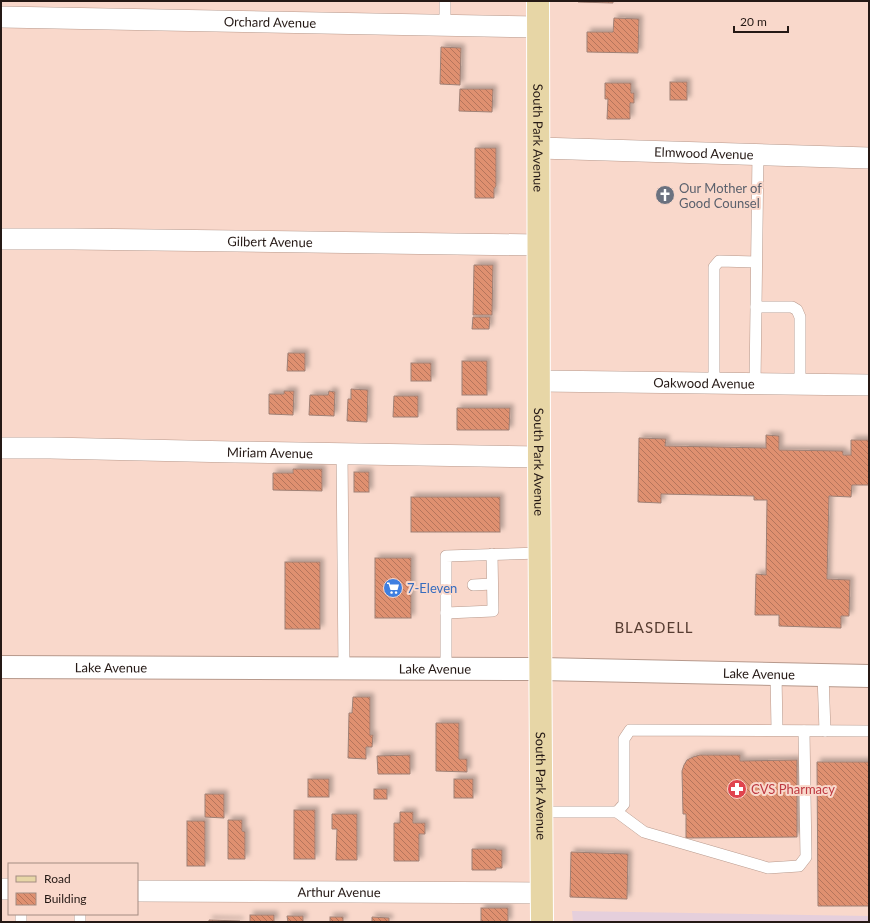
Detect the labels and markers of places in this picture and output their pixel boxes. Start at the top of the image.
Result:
place label: Our Mother of Good Counsel [679,180,762,211]
church icon: Our Mother of Good Counsel [654,184,676,206]
supermarket icon: 7-Eleven [382,577,404,599]
place label: 7-Eleven [407,580,457,596]
pharmacy icon: CVS Pharmacy [726,778,748,800]
place label: CVS Pharmacy [751,781,835,797]

